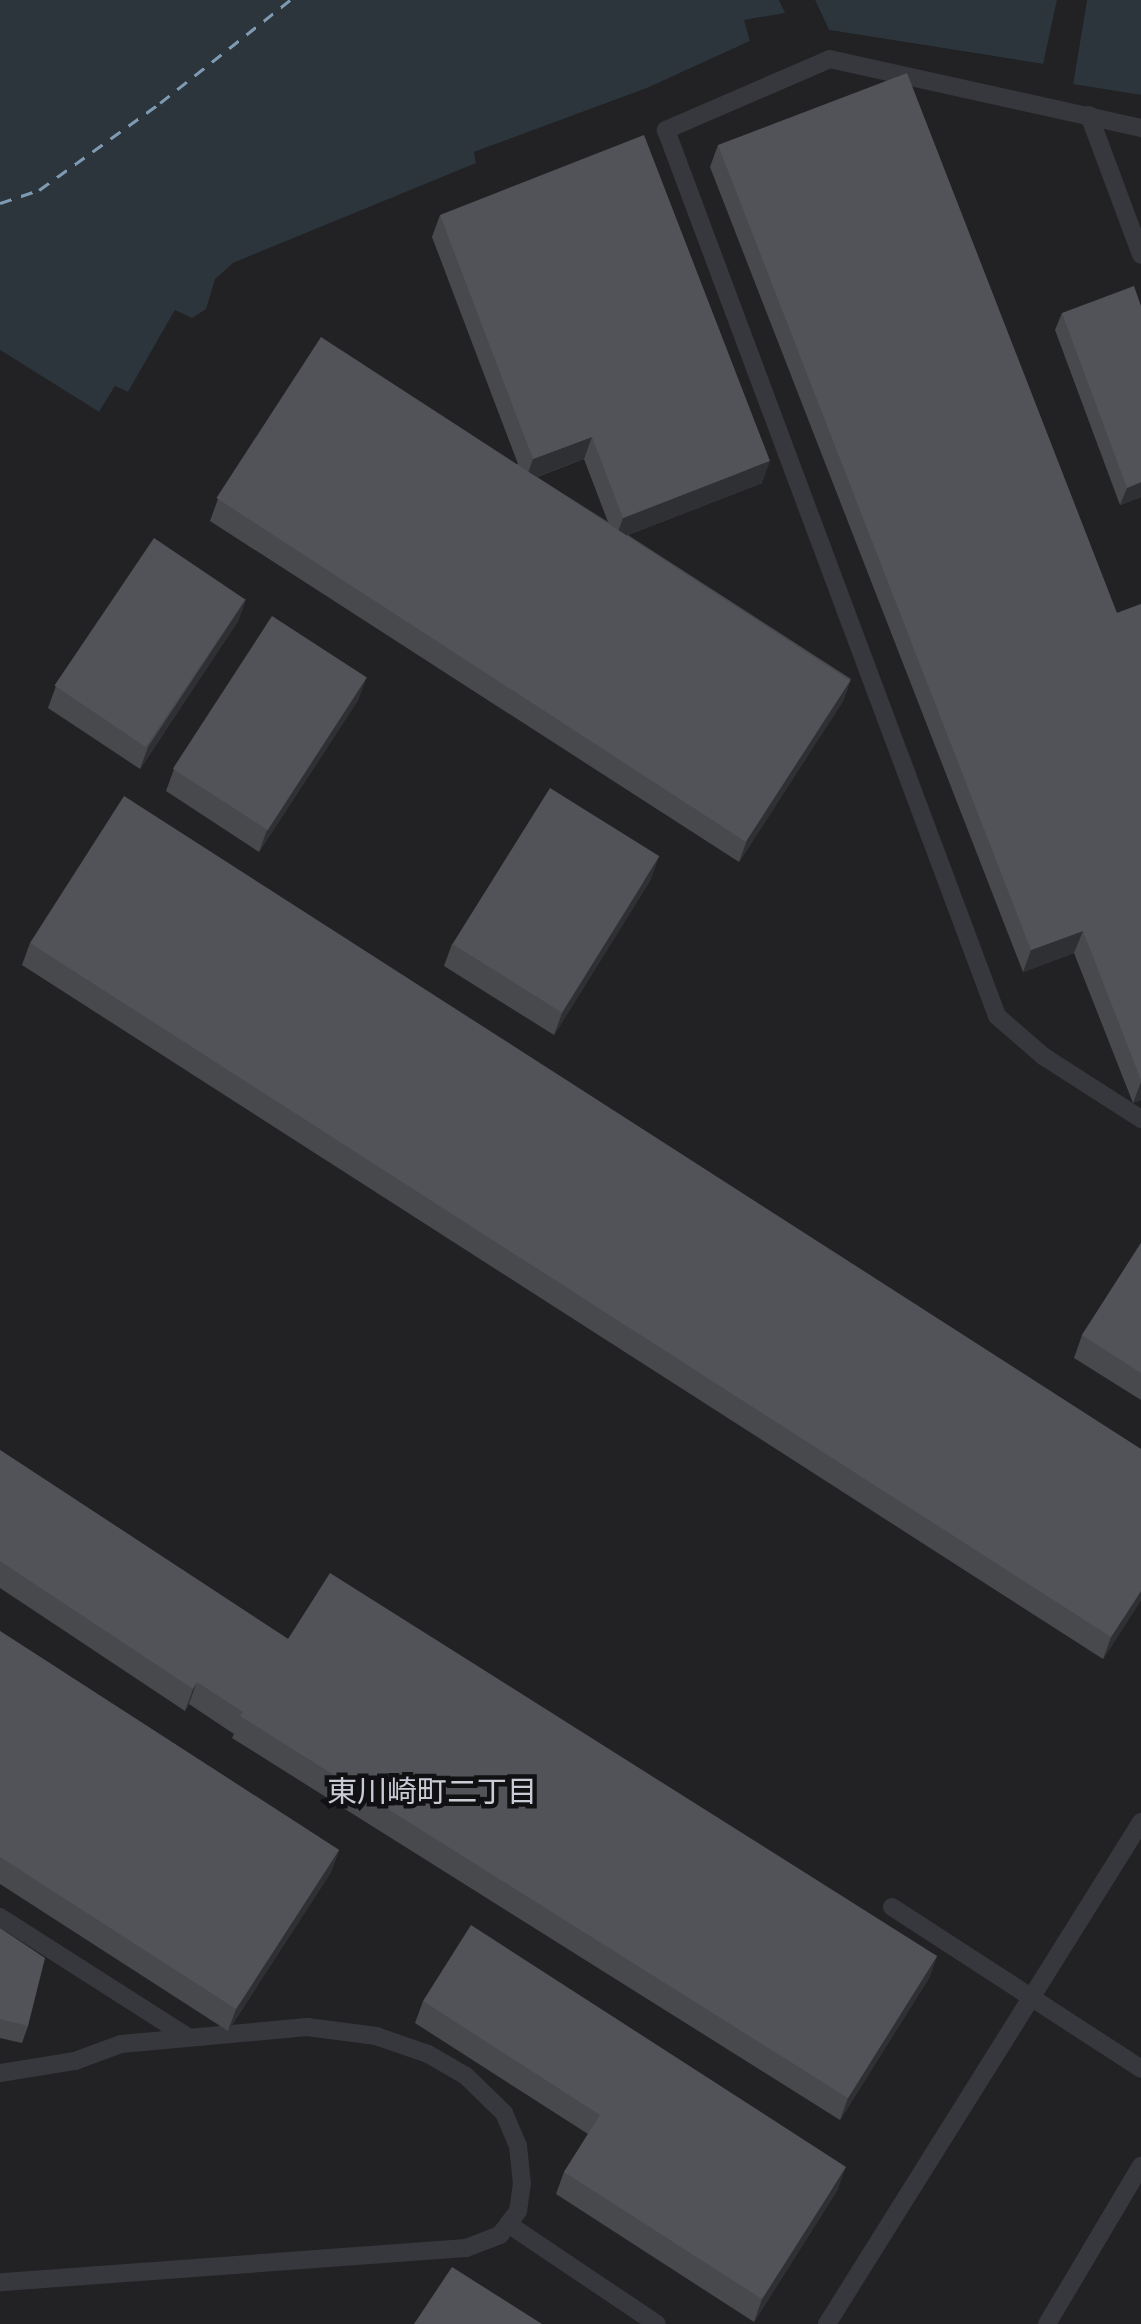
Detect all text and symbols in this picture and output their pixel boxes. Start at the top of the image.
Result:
district label: 東川崎町二丁目 [327,1773,537,1809]

